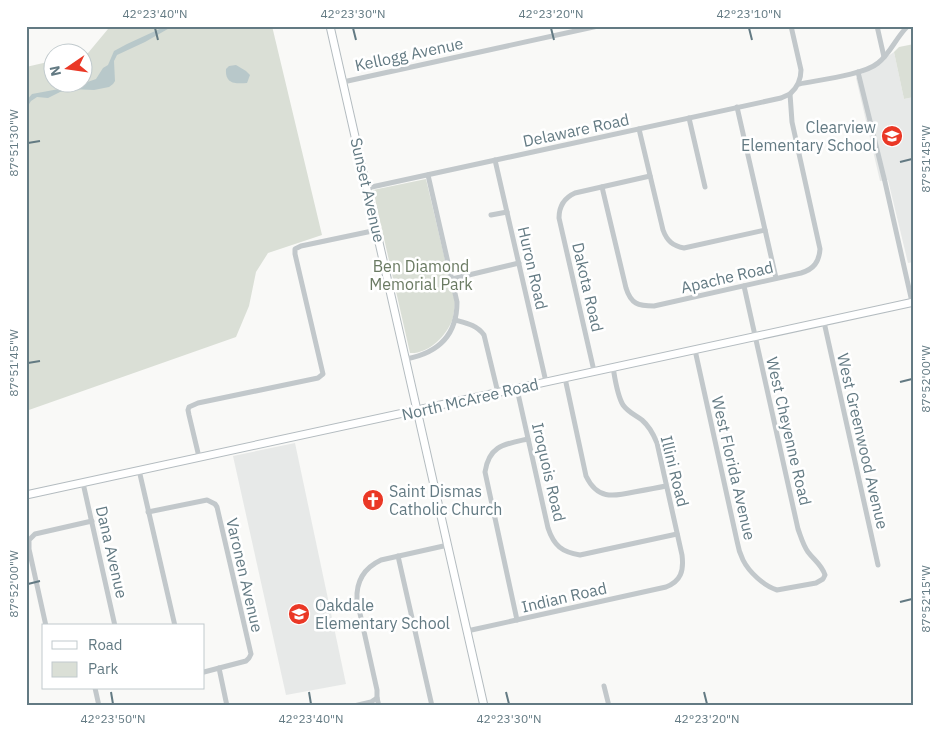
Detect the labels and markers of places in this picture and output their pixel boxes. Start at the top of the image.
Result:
place label: Clearview Elementary School [741,117,876,155]
school or university icon: Clearview Elementary School [880,124,904,148]
place label: Saint Dismas Catholic Church [389,481,502,519]
church icon: Saint Dismas Catholic Church [361,488,385,512]
place label: Oakdale Elementary School [315,595,450,633]
school or university icon: Oakdale Elementary School [287,602,311,626]

